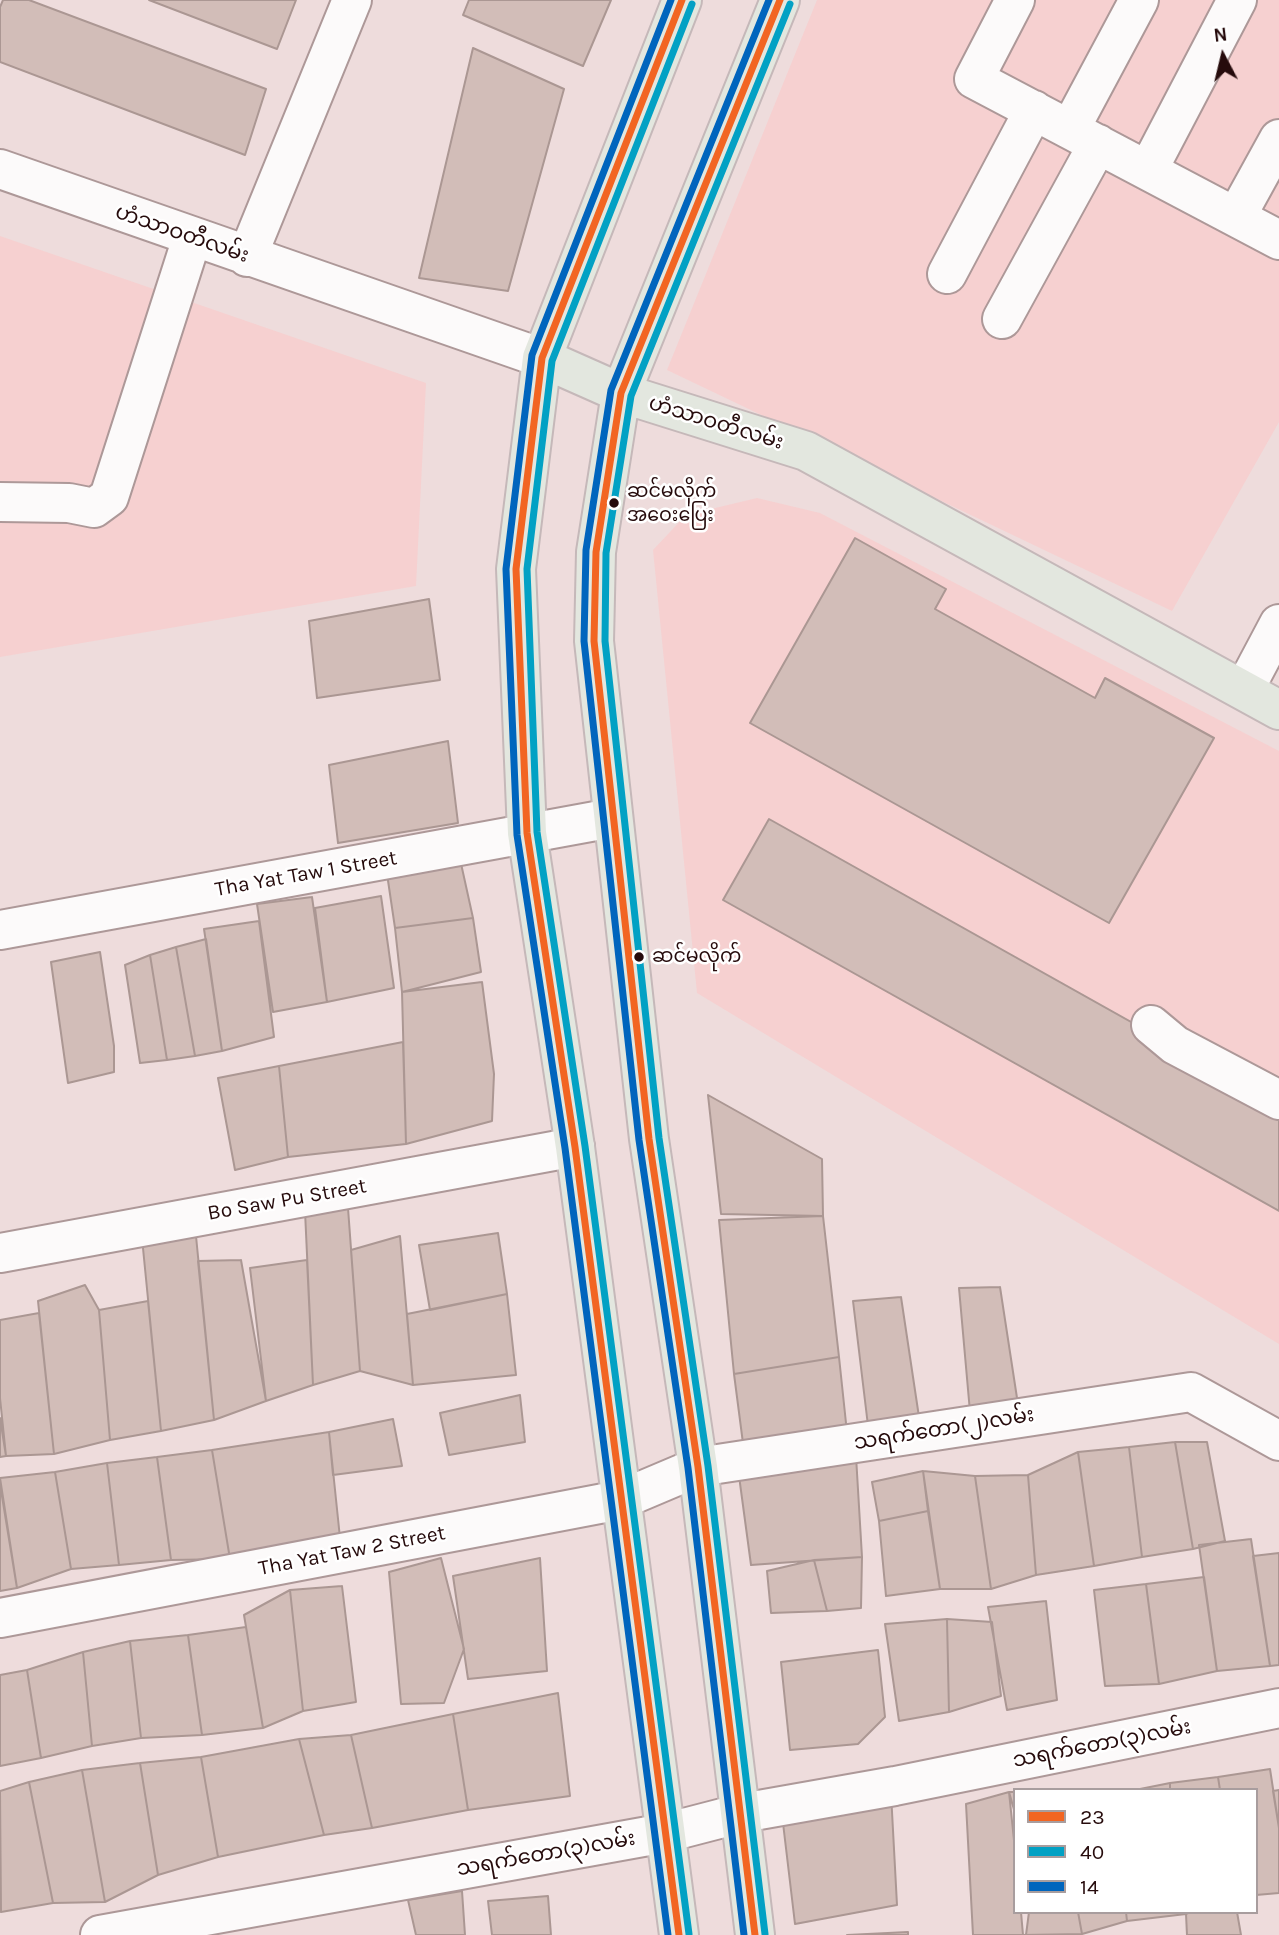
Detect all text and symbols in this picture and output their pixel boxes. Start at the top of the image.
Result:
north arrow [1188,21,1258,91]
text: N [1212,23,1229,47]
street label: ဟံသာဝတီလမ်း [112,199,252,269]
street label: ဟံသာဝတီလမ်း [646,391,786,455]
place label: ဆင်မလိုက် အဝေးပြေး [627,481,716,525]
marker: ဆင်မလိုက် အဝေးပြေး [607,496,621,510]
street label: Tha Yat Taw 1 Street [213,846,399,902]
place label: ဆင်မလိုက် [652,946,741,968]
marker: ဆင်မလိုက် [632,950,646,964]
street label: Bo Saw Pu Street [206,1174,368,1226]
street label: သရက်တော(၂)လမ်း [852,1402,1036,1456]
street label: Tha Yat Taw 2 Street [257,1521,447,1581]
street label: သရက်တော(၃)လမ်း [1011,1714,1193,1774]
legend [1013,1788,1258,1914]
text: 23 [1080,1805,1105,1829]
street label: သရက်တော(၃)လမ်း [455,1826,637,1882]
text: 40 [1080,1840,1104,1864]
text: 14 [1080,1875,1099,1899]

